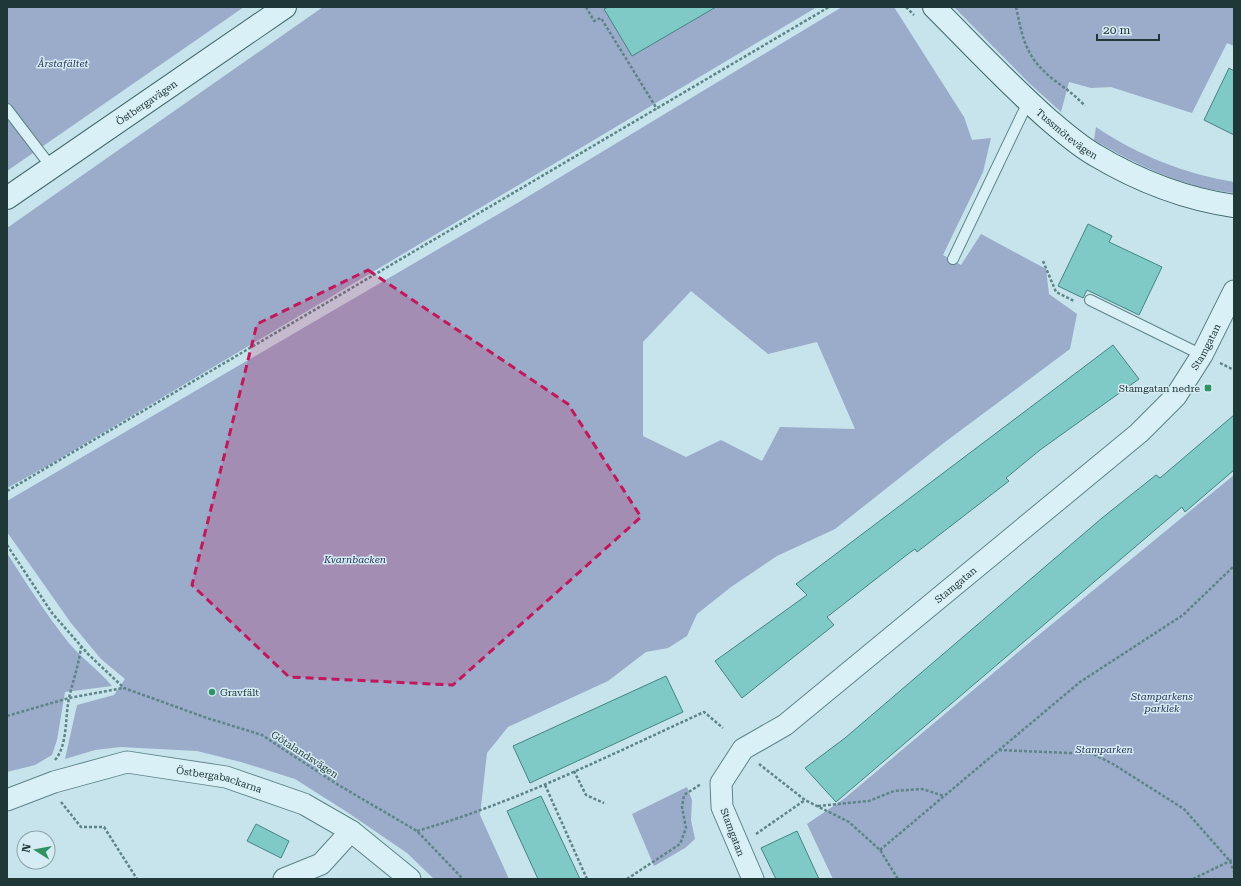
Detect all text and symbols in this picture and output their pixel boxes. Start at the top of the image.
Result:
scale bar [1097,16,1159,42]
text: 20 m [1103,23,1130,37]
park label: Årstafältet [37,57,88,69]
street label: Östbergavägen [114,78,180,127]
street label: Tussmötevägen [1034,106,1100,162]
street label: Stamgatan [1189,322,1223,372]
place label: Stamgatan nedre [1119,383,1201,394]
marker: Stamgatan nedre [1203,383,1213,393]
park label: Kvarnbacken [323,554,386,565]
street label: Stamgatan [932,564,979,605]
marker: Gravfält [207,687,217,697]
place label: Gravfält [220,687,259,698]
park label: Stamparkens parklek [1130,691,1193,714]
street label: Götalandsvägen [269,729,341,780]
park label: Stamparken [1074,744,1133,755]
street label: Östbergabackarna [176,765,264,795]
street label: Stamgatan [718,806,747,858]
north arrow [16,830,56,870]
text: N [19,842,34,854]

